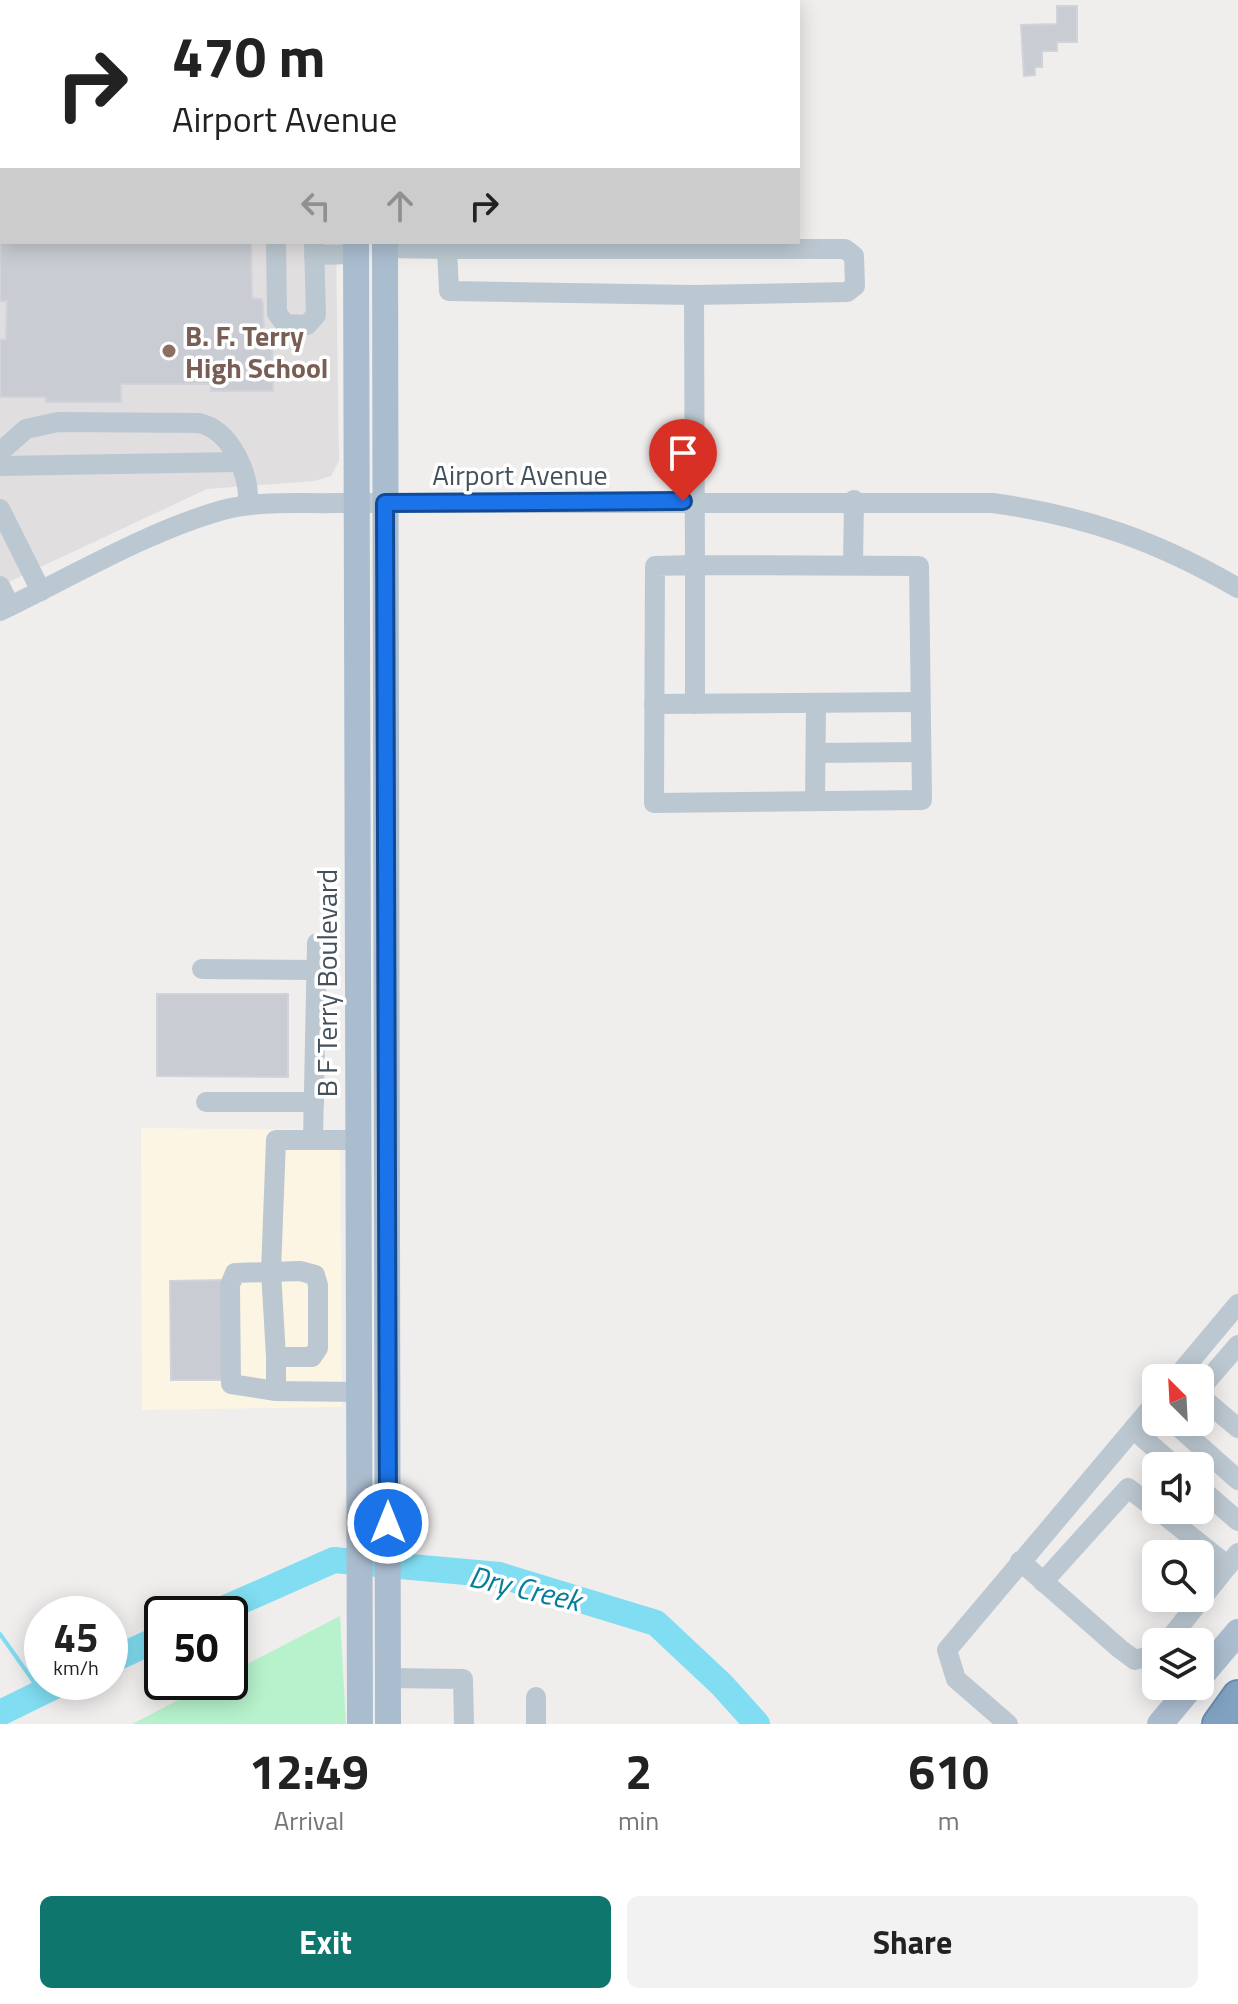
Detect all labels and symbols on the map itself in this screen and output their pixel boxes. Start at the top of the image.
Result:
place label: B. F. Terry High School [185,314,328,389]
marker: B. F. Terry High School [160,342,178,360]
pin [649,419,717,501]
street label: Airport Avenue [432,453,608,496]
street label: B F Terry Boulevard [305,869,348,1097]
north arrow [1142,1364,1214,1436]
position arrow [346,1481,430,1565]
water label: Dry Creek [465,1553,589,1624]
speed limit sign: 50 [144,1596,248,1700]

